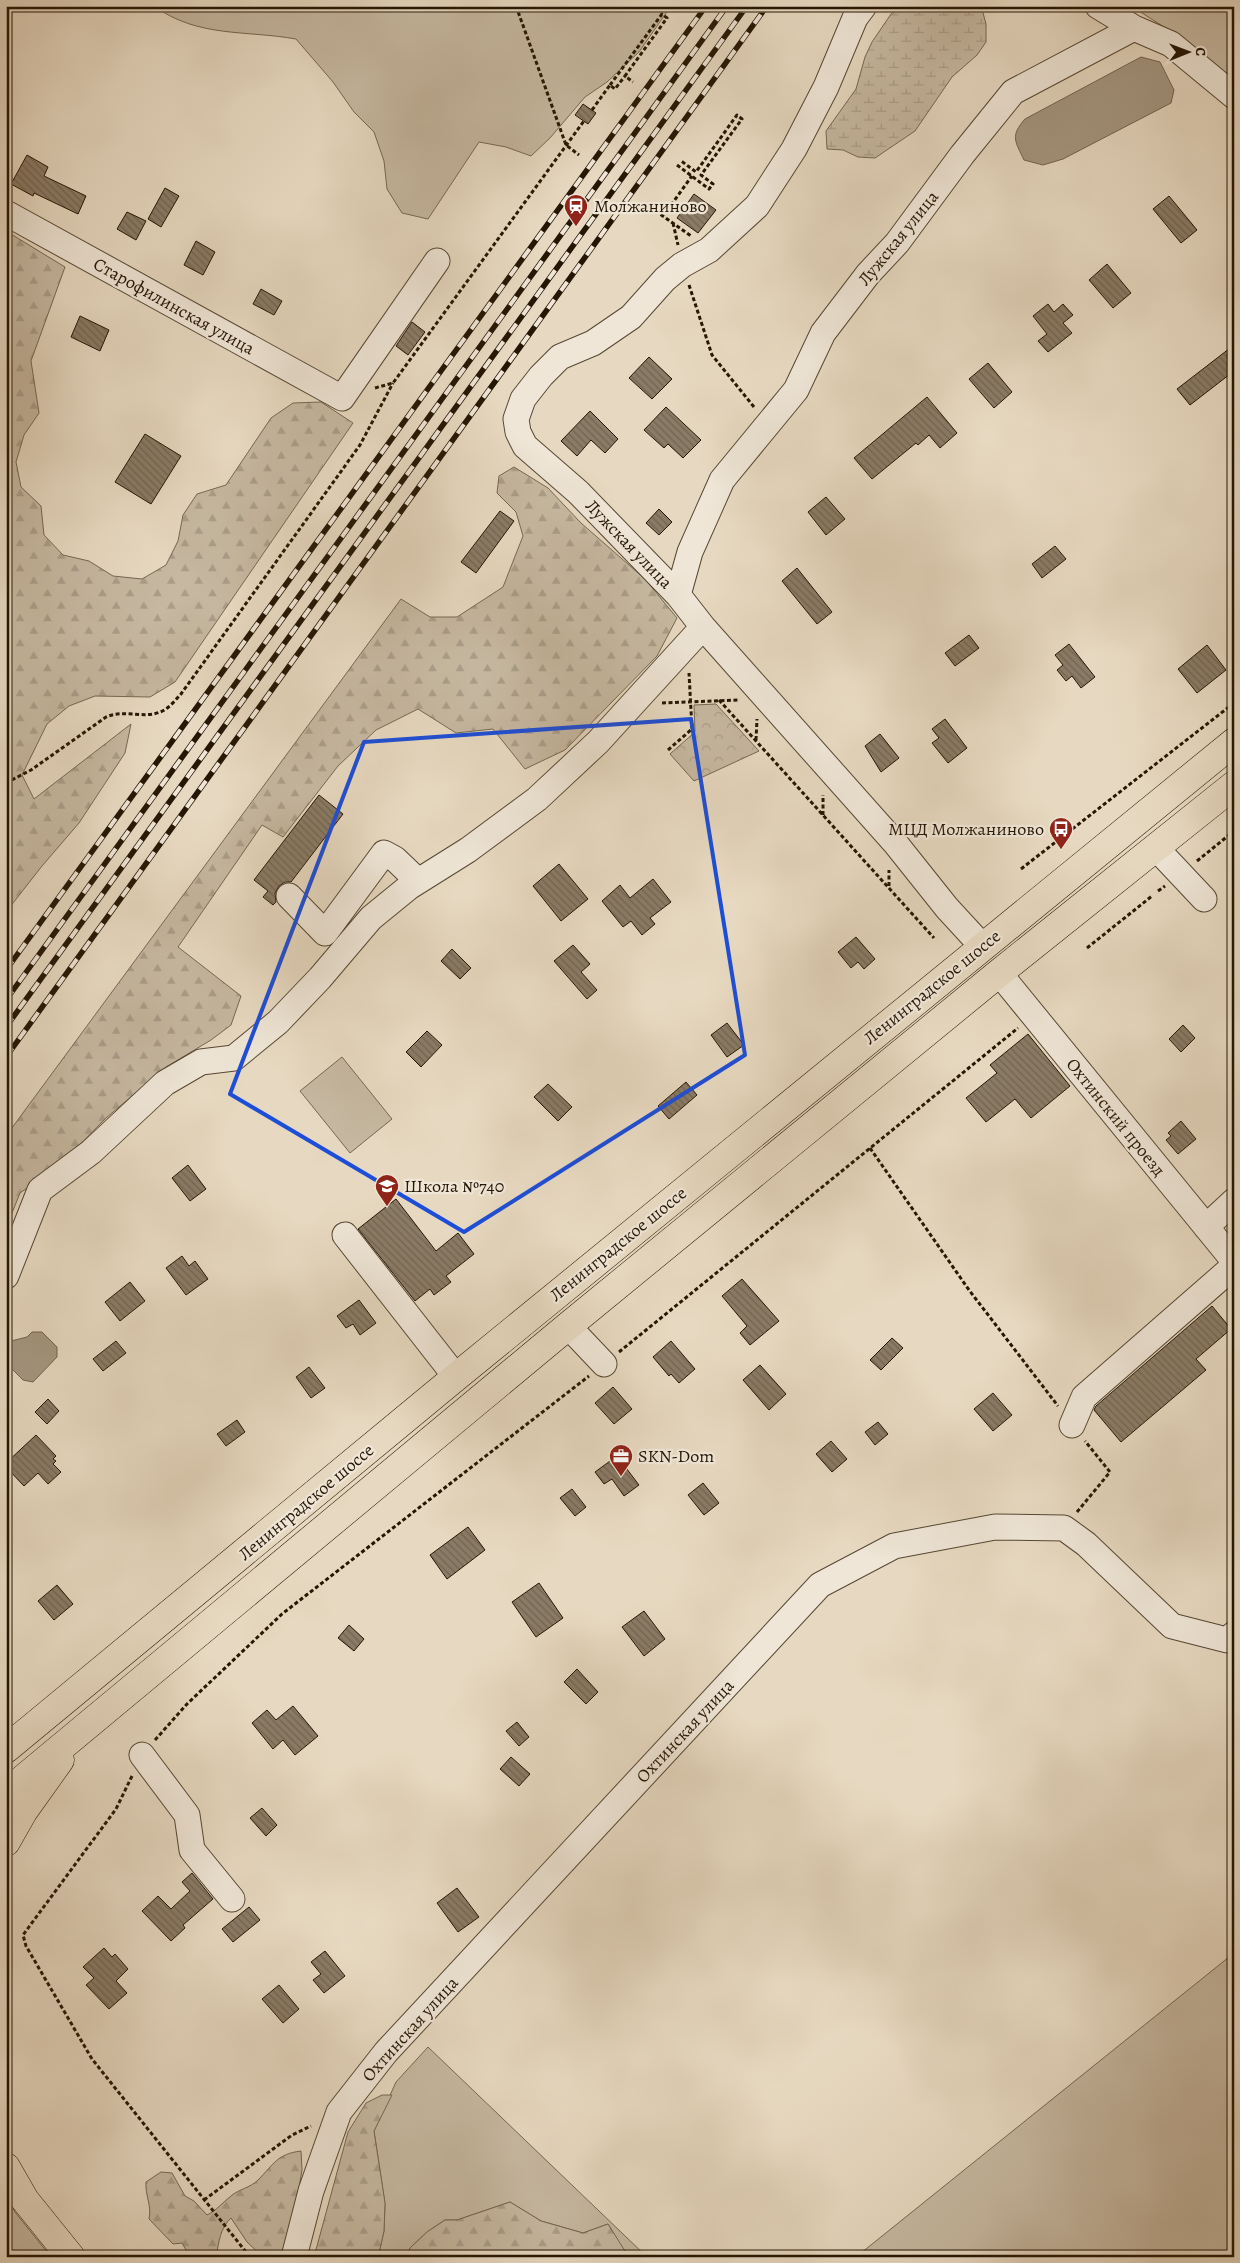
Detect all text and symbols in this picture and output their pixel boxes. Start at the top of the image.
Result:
north arrow [1162,28,1212,78]
text: С [1191,47,1210,57]
street label: Лужская улица [852,185,944,291]
station icon: Молжаниново [563,193,589,227]
place label: Молжаниново [594,194,707,218]
street label: Старофилинская улица [89,252,260,361]
street label: Лужская улица [580,494,678,594]
bus stop icon: МЦД Молжаниново [1048,816,1074,850]
place label: МЦД Молжаниново [888,817,1044,841]
street label: Ленинградское шоссе [858,924,1006,1050]
street label: Охтинский проезд [1061,1053,1171,1181]
school or university icon: Школа №740 [374,1173,400,1207]
place label: Школа №740 [404,1174,504,1198]
street label: Ленинградское шоссе [544,1181,692,1307]
street label: Ленинградское шоссе [233,1438,379,1566]
office icon: SKN-Dom [608,1443,634,1477]
place label: SKN-Dom [638,1444,714,1468]
street label: Охтинская улица [631,1673,740,1788]
street label: Охтинская улица [356,1971,464,2087]

